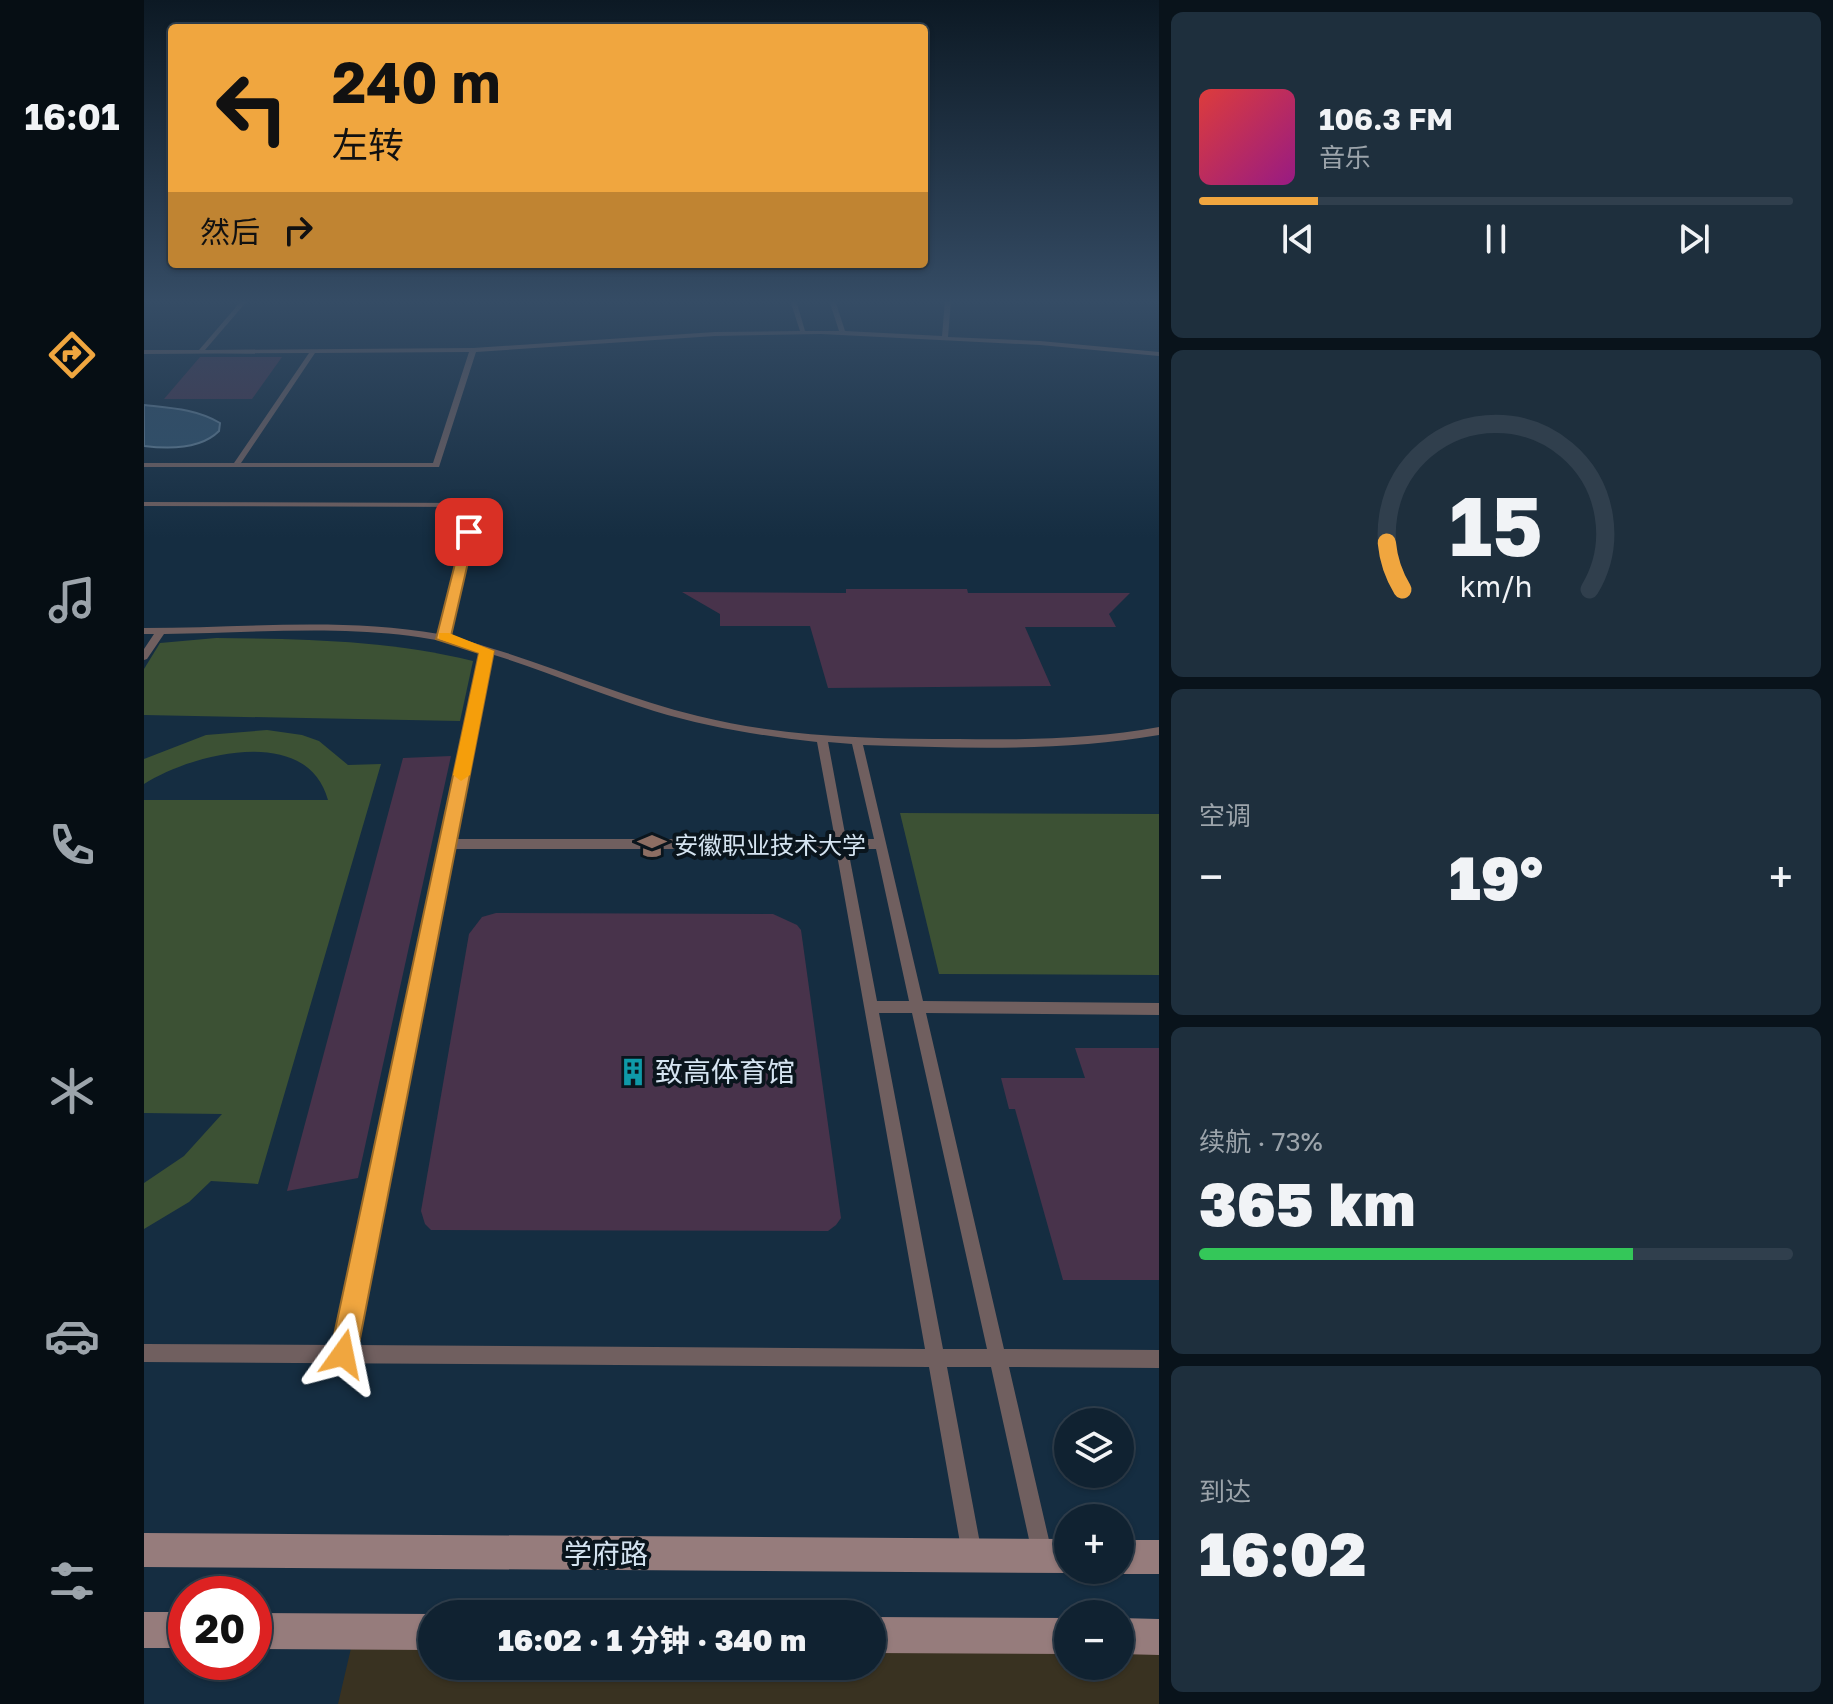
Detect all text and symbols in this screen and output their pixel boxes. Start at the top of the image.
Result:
text: 240 m [332,48,501,115]
icon: left [200,56,304,160]
text: 16:01 [25,95,119,138]
text: 106.3 FM [1319,101,1453,137]
text: 左转 [332,123,404,166]
text: 音乐 [1319,142,1371,173]
icon: right [276,208,320,252]
text: 然后 [200,214,260,250]
icon: previous [1276,217,1320,261]
icon: pause [1474,217,1518,261]
icon: next [1672,217,1716,261]
icon: directions [44,327,100,383]
text: 15 [1449,473,1543,573]
pin [435,498,503,566]
icon: arrive [447,510,491,554]
text: km/h [1460,569,1532,603]
icon: music [44,572,100,628]
text: 空调 [1199,800,1251,831]
icon: phone [44,817,100,873]
place label: 安徽职业技术大学 [674,830,866,859]
school or university icon: 安徽职业技术大学 [637,831,667,861]
text: 19° [1449,841,1543,913]
text: − [1199,850,1223,903]
text: + [1769,850,1793,903]
place label: 致高体育馆 [655,1055,795,1088]
building icon: 致高体育馆 [618,1057,648,1087]
icon: climate [44,1063,100,1119]
text: 续航 · 73% [1199,1126,1323,1157]
text: 365 km [1199,1167,1415,1239]
icon: car [44,1308,100,1364]
position arrow [301,1312,385,1396]
map controls [1054,1408,1134,1680]
button: layers [1054,1408,1134,1488]
text: 到达 [1199,1476,1251,1507]
button: + [1054,1504,1134,1584]
text: 16:02 [1199,1517,1366,1589]
street label: 学府路 [564,1537,648,1570]
icon: filters [44,1553,100,1609]
speed limit sign: 20 [168,1576,272,1680]
button: − [1054,1600,1134,1680]
text: 16:02 · 1 分钟 · 340 m [498,1622,806,1658]

